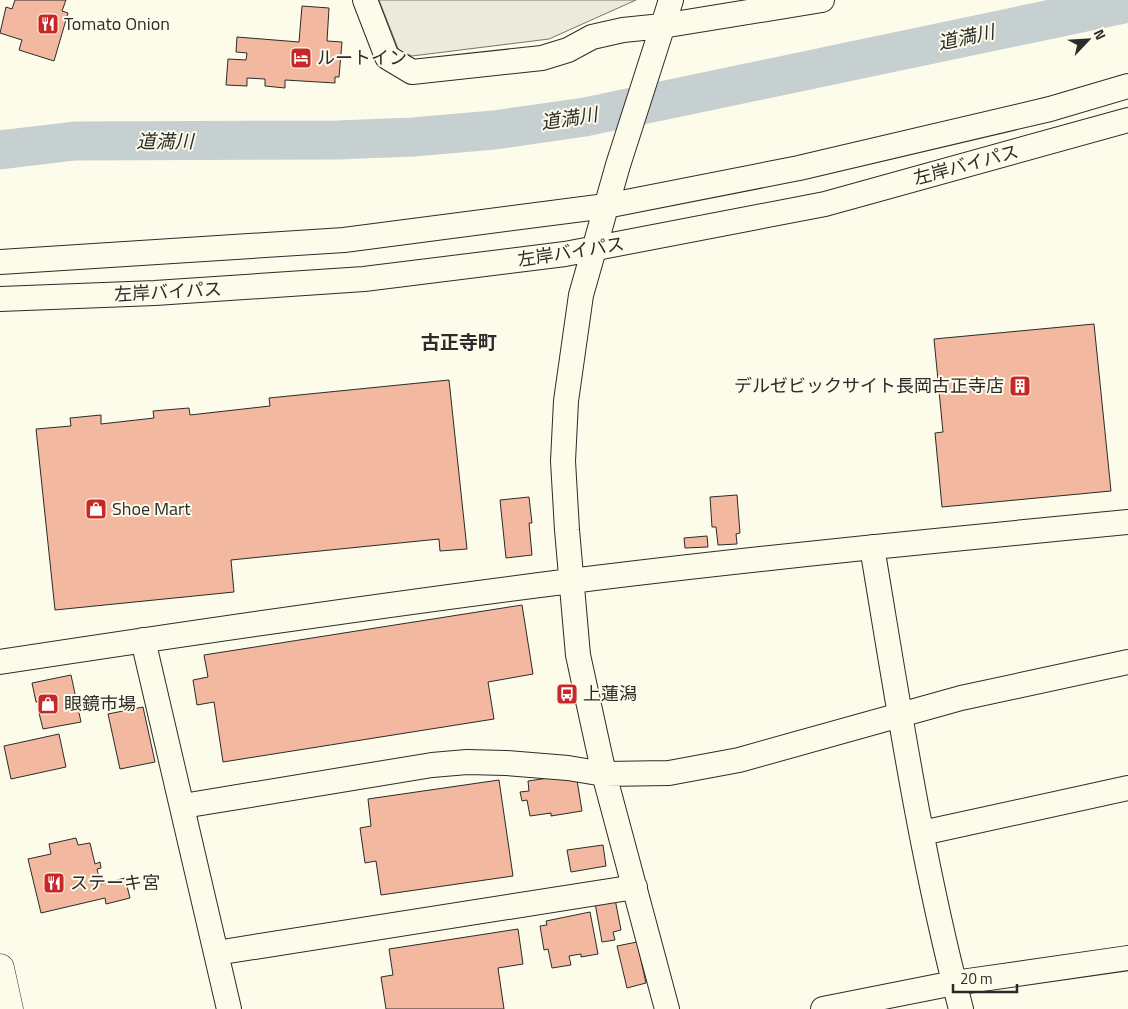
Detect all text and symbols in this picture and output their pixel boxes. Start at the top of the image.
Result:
place label: Tomato Onion [64,10,170,37]
restaurant icon: Tomato Onion [36,12,60,36]
north arrow [1063,15,1113,65]
water label: 道満川 [935,16,999,57]
text: N [1089,25,1112,43]
place label: ルートイン [317,44,407,71]
hotel icon: ルートイン [289,46,313,70]
water label: 道満川 [538,98,601,136]
water label: 道満川 [136,126,195,155]
street label: 左岸バイパス [910,138,1021,191]
street label: 左岸バイパス [516,230,626,273]
street label: 左岸バイパス [114,275,222,308]
district label: 古正寺町 [421,327,497,356]
place label: デルゼビックサイト長岡古正寺店 [734,372,1004,399]
building icon: デルゼビックサイト長岡古正寺店 [1008,374,1032,398]
place label: Shoe Mart [112,495,191,522]
shop icon: Shoe Mart [84,497,108,521]
place label: 上蓮潟 [583,680,637,707]
bus stop icon: 上蓮潟 [555,682,579,706]
place label: 眼鏡市場 [64,690,136,717]
shop icon: 眼鏡市場 [36,692,60,716]
place label: ステーキ宮 [70,869,160,896]
restaurant icon: ステーキ宮 [42,871,66,895]
scale bar [953,962,1017,994]
text: 20 m [960,967,993,990]

